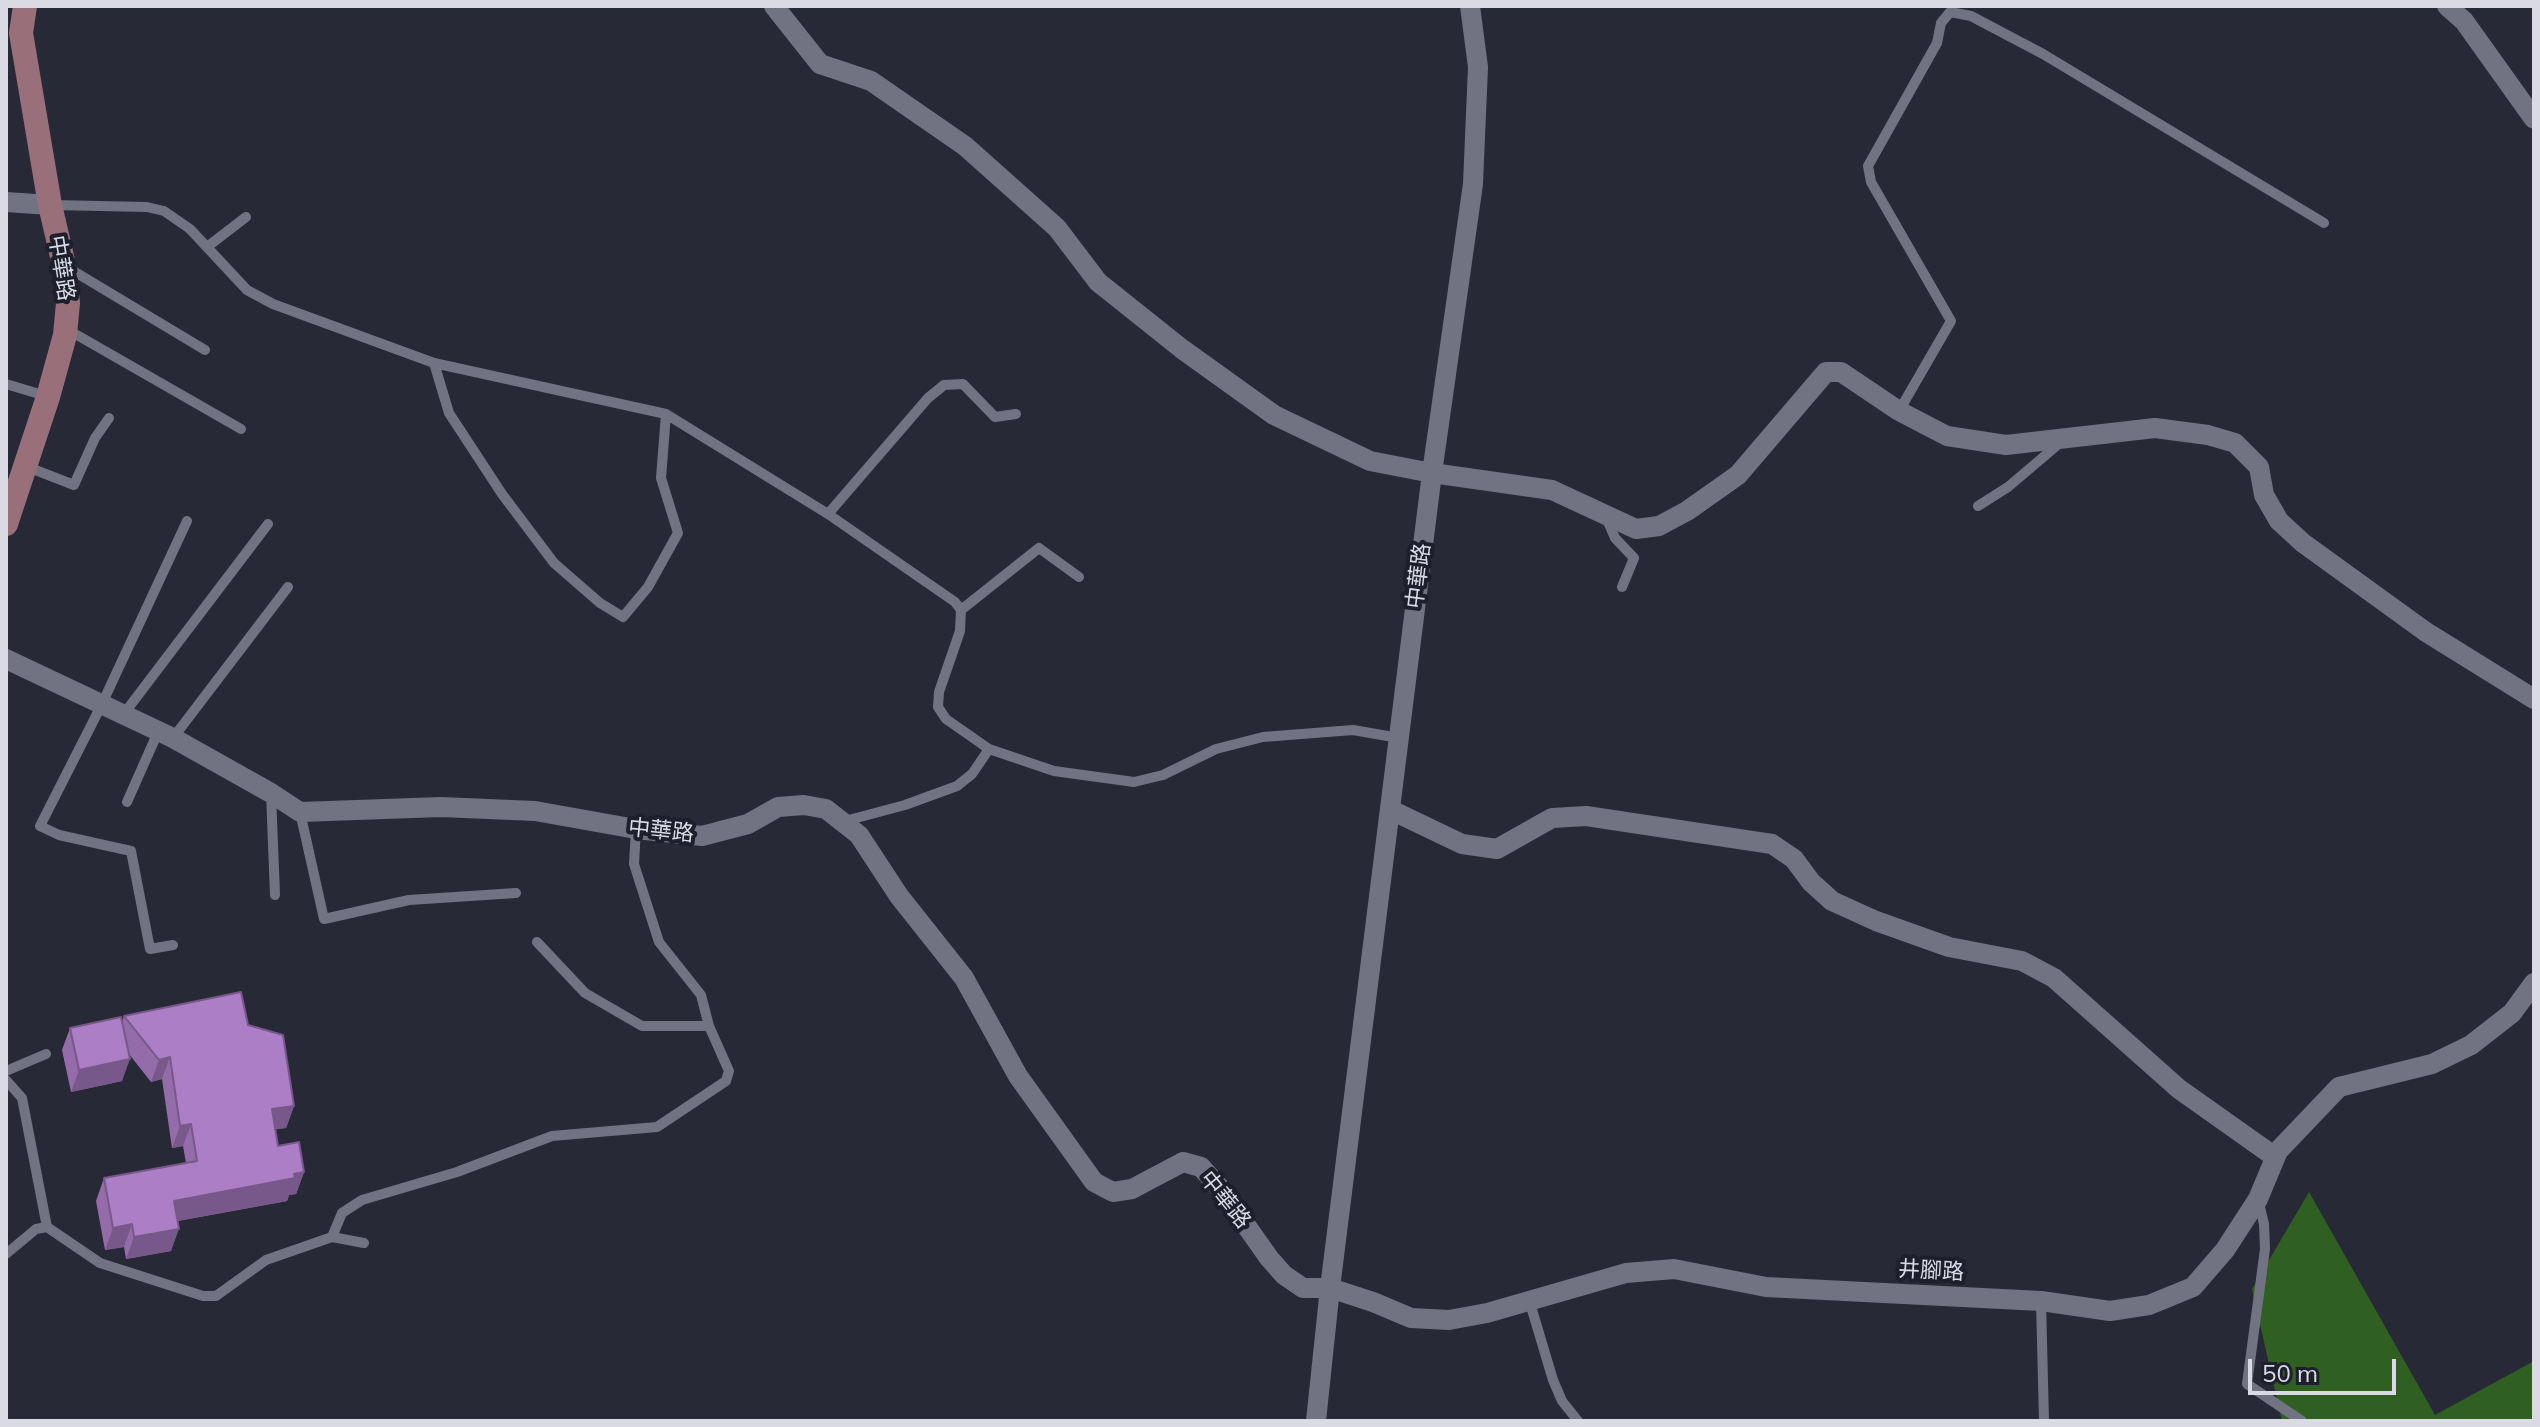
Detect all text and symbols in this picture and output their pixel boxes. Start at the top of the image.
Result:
street label: 中華路 [43,233,79,303]
street label: 中華路 [1402,542,1436,610]
street label: 中華路 [627,814,695,848]
street label: 中華路 [1194,1166,1256,1234]
street label: 井腳路 [1897,1256,1965,1286]
scale bar [2252,1343,2400,1393]
text: 50 m [2262,1358,2318,1388]

